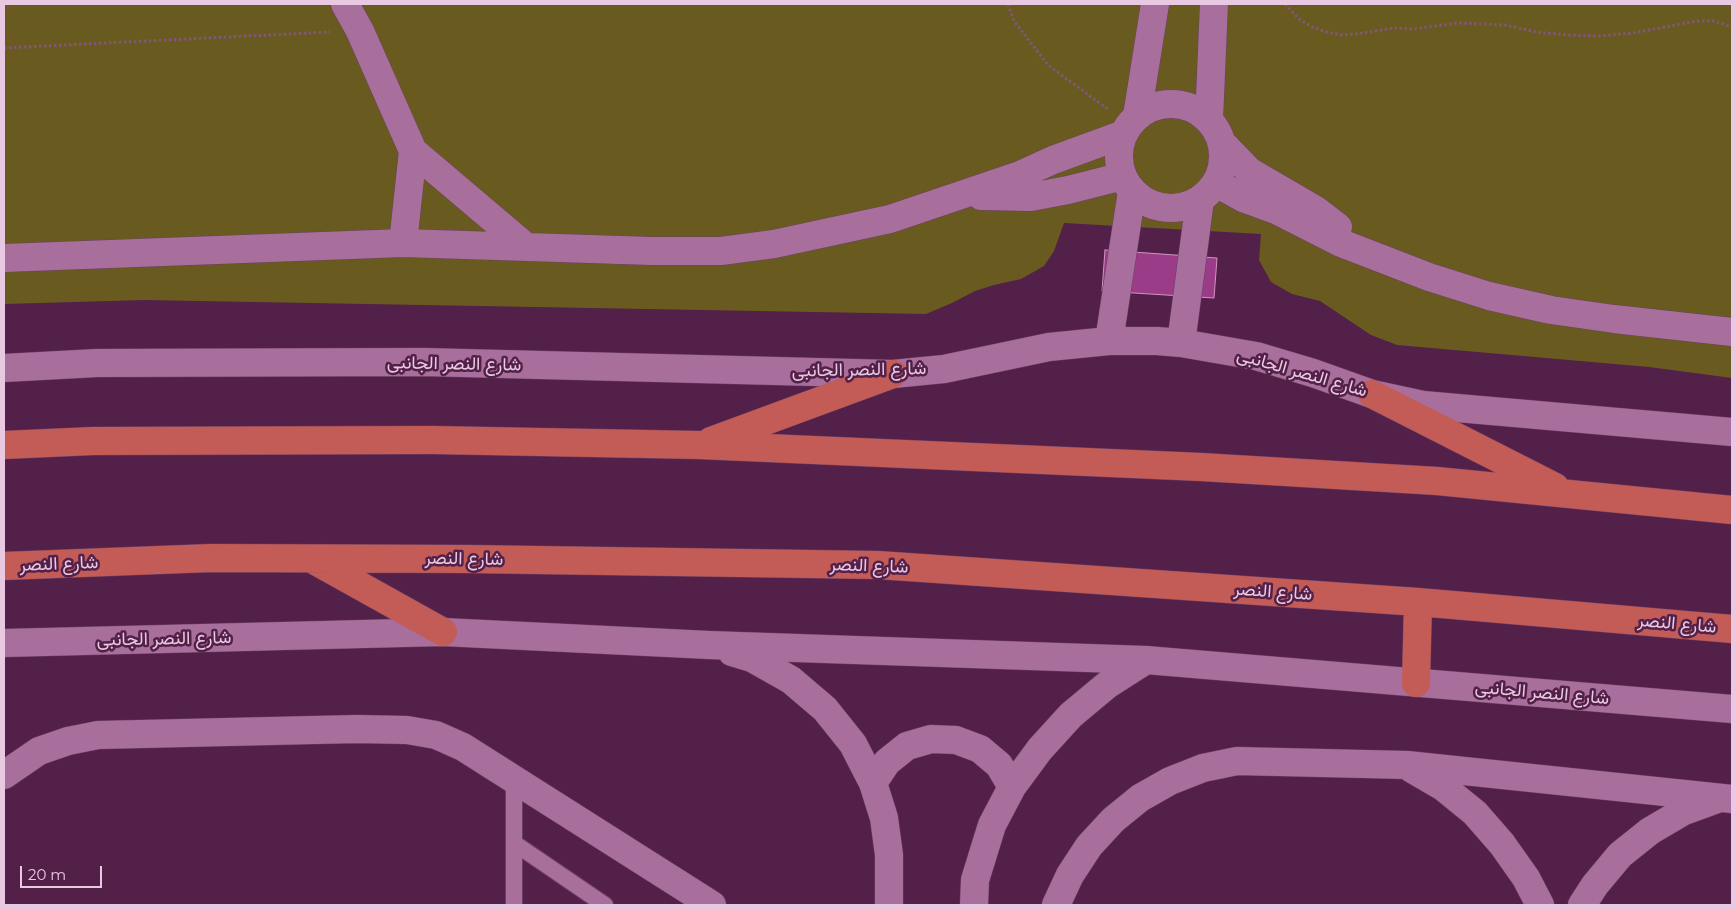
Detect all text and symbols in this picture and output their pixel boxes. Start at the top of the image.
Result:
street label: شارع النصر الجانبى [1234,344,1370,402]
street label: شارع النصر الجانبى [387,352,521,376]
street label: شارع النصر الجانبى [792,358,926,382]
street label: شارع النصر [424,548,504,570]
street label: شارع النصر [19,552,99,576]
street label: شارع النصر [829,554,909,578]
street label: شارع النصر [1233,578,1313,606]
street label: شارع النصر [1637,610,1717,638]
street label: شارع النصر الجانبى [97,627,231,651]
street label: شارع النصر الجانبى [1474,676,1610,710]
scale bar [22,856,105,888]
text: 20 m [28,865,66,884]

